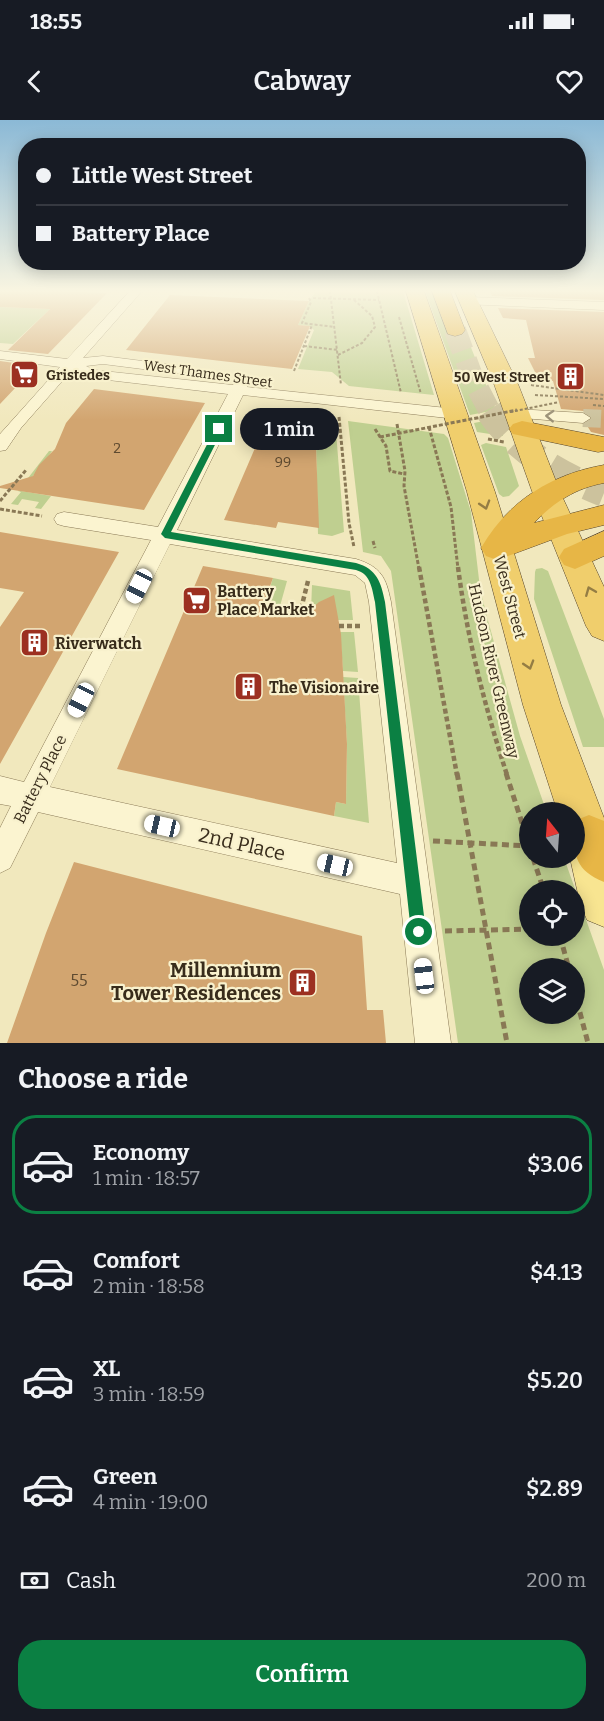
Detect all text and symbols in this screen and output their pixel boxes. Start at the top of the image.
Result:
text: 18:55 [30,8,82,35]
icon: back [18,65,51,98]
text: Cabway [253,65,351,97]
icon: heart [553,65,586,98]
text: Little West Street [72,162,252,189]
text: Battery Place [72,220,210,247]
street label: West Thames Street [142,357,274,391]
supermarket icon: Gristedes [9,359,41,391]
building icon: 50 West Street [555,361,587,393]
place label: Gristedes [46,367,110,384]
place label: 50 West Street [454,369,550,386]
callout: 1 min [240,408,339,450]
one-way arrow [545,410,554,423]
route end [205,415,232,442]
text: 1 min [264,417,315,441]
house number: 2 [113,440,121,457]
house number: 99 [275,454,291,471]
one-way arrow [478,499,490,510]
street label: West Street [490,553,530,641]
car [123,566,155,606]
place label: Battery Place Market [217,582,315,619]
street label: Hudson River Greenway [465,582,524,761]
supermarket icon: Battery Place Market [180,584,212,616]
one-way arrow [585,587,597,598]
building icon: Riverwatch [18,627,50,659]
place label: Riverwatch [55,634,142,653]
one-way arrow [522,660,535,670]
building icon: The Visionaire [232,671,264,703]
place label: The Visionaire [269,678,379,697]
car [65,680,97,720]
street label: Battery Place [10,732,70,826]
north arrow [519,802,585,868]
map controls [519,802,585,1024]
car [142,813,182,839]
street label: 2nd Place [196,822,288,866]
car [315,852,355,878]
button: locate [519,880,585,946]
route start [405,918,432,945]
car [413,957,435,995]
place label: Millennium Tower Residences [111,958,281,1005]
button: layers [519,958,585,1024]
building icon: Millennium Tower Residences [286,966,318,998]
house number: 55 [70,971,88,990]
text: Choose a ride [18,1063,188,1095]
icon: car [21,1138,75,1192]
text: Economy [93,1139,189,1166]
text: $3.06 [527,1151,583,1178]
text: 1 min · 18:57 [93,1166,200,1190]
icon: car [21,1246,75,1300]
text: Comfort [93,1247,180,1274]
text: $4.13 [530,1259,583,1286]
text: 2 min · 18:58 [93,1274,205,1298]
icon: car [21,1354,75,1408]
text: XL [93,1355,120,1382]
text: $5.20 [527,1367,583,1394]
text: 3 min · 18:59 [93,1382,205,1406]
icon: car [21,1462,75,1516]
text: Green [93,1463,157,1490]
text: $2.89 [526,1475,583,1502]
text: 4 min · 19:00 [93,1490,208,1514]
icon: cash [18,1564,51,1597]
text: Cash [66,1567,116,1594]
text: 200 m [526,1568,586,1592]
button: Confirm [18,1640,586,1709]

